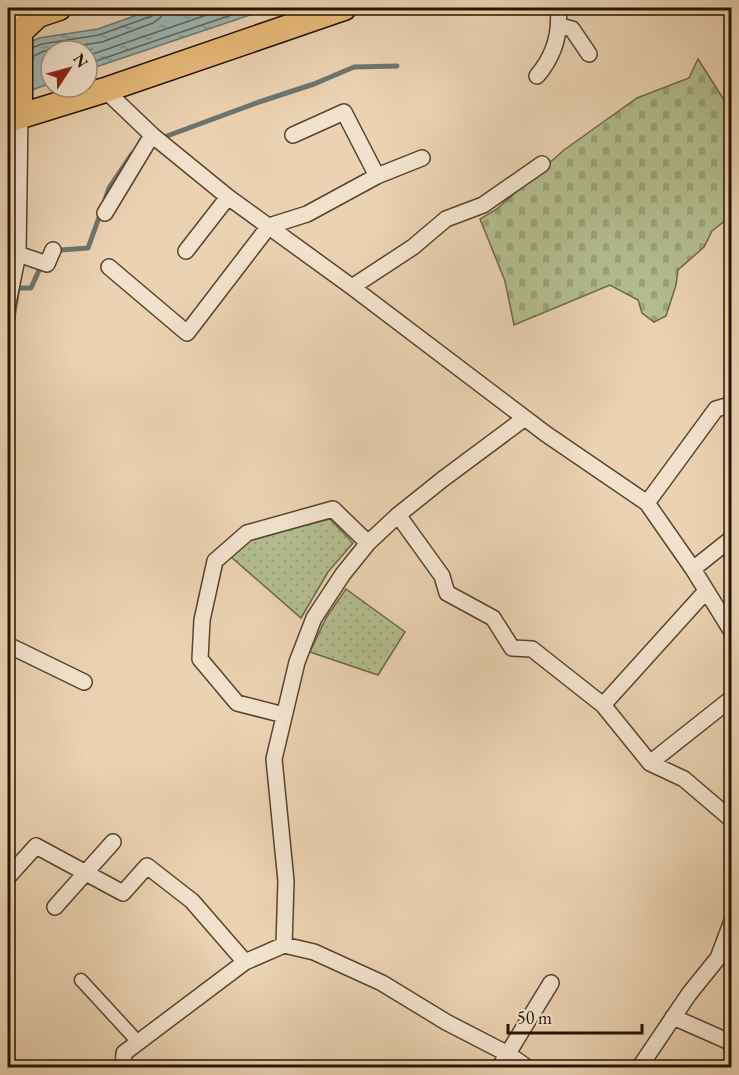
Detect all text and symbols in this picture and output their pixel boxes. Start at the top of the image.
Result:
north arrow [39,39,99,99]
text: N [68,49,93,72]
scale bar [508,997,642,1035]
text: 50 m [517,1006,552,1029]

